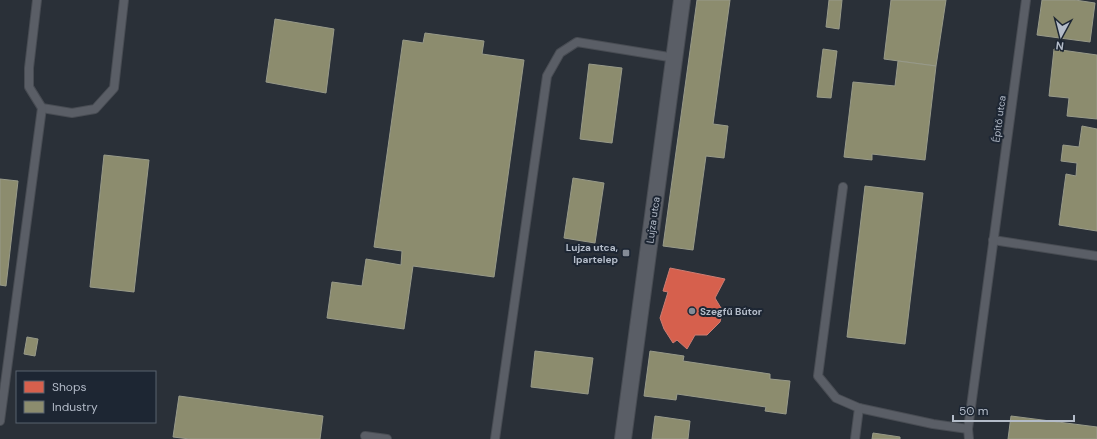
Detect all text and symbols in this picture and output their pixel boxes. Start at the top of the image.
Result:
north arrow [1041,16,1081,56]
text: N [1055,38,1065,53]
street label: Építő utca [989,95,1009,143]
street label: Lujza utca [643,196,663,244]
place label: Lujza utca, Ipartelep [566,241,619,266]
marker: Lujza utca, Ipartelep [621,248,631,258]
place label: Szegfű Bútor [700,305,762,318]
marker: Szegfű Bútor [687,306,697,316]
legend [16,371,156,423]
text: Shops [52,379,87,395]
scale bar [953,397,1074,423]
text: Industry [52,399,98,415]
text: 50 m [959,403,988,419]

